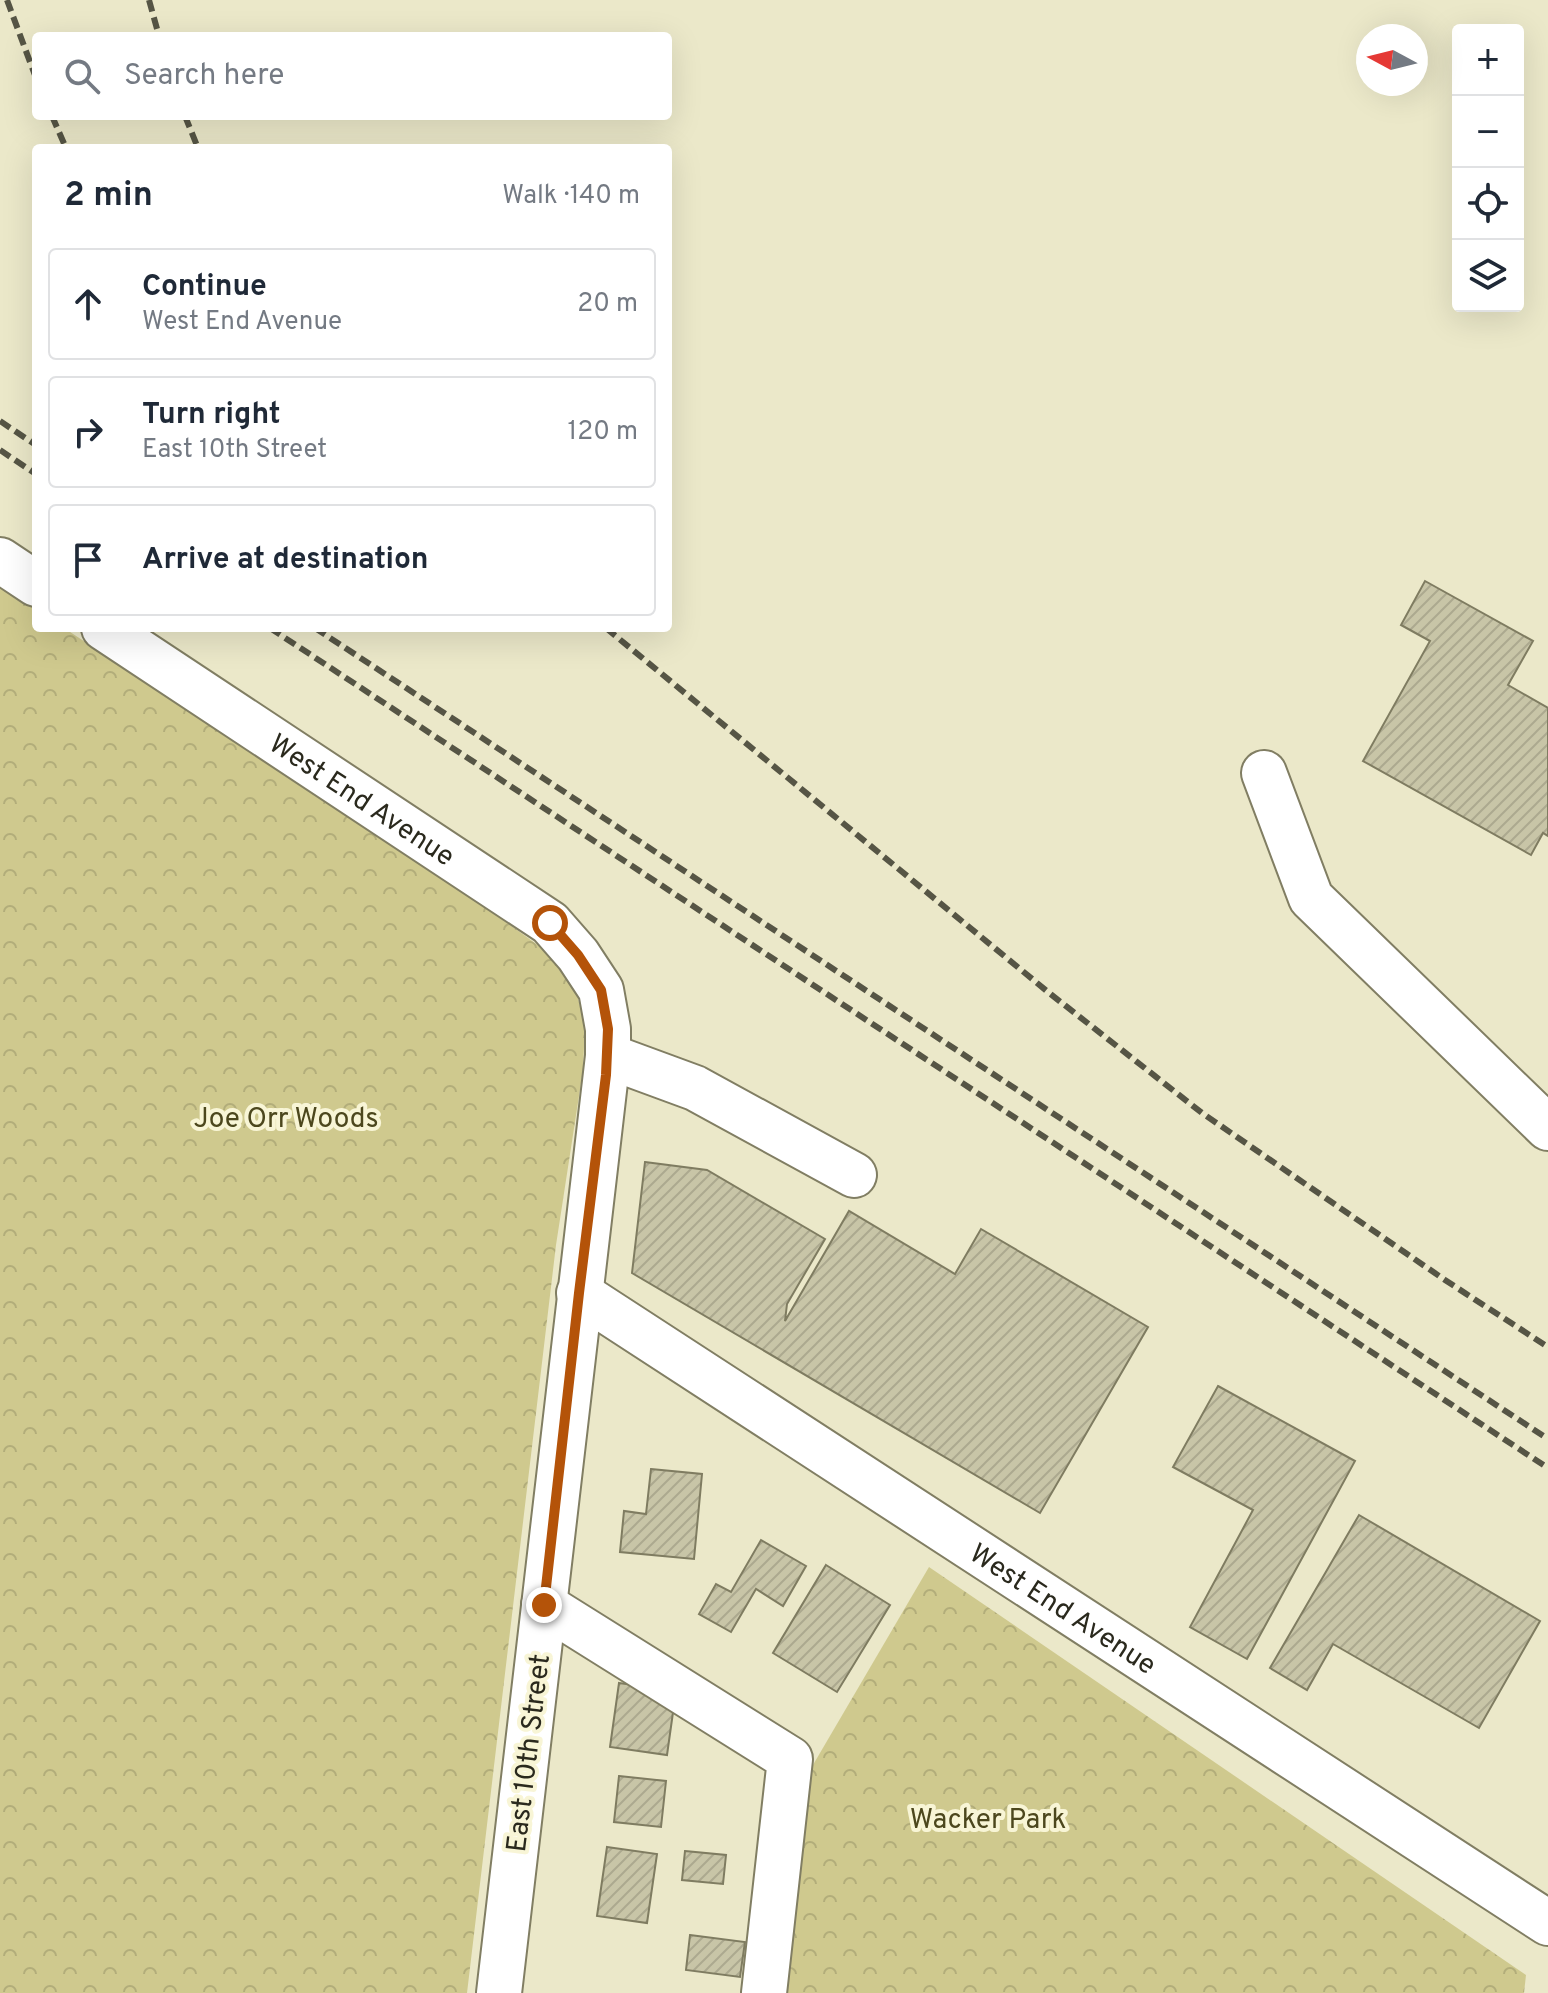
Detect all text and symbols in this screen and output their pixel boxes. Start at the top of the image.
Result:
north arrow [1356,24,1428,96]
map controls [1452,24,1524,312]
button: + [1452,24,1524,96]
search box [32,32,672,120]
icon: search [60,54,104,98]
text: Search here [124,58,284,95]
button: − [1452,96,1524,168]
button: locate [1452,168,1524,240]
text: 2 min [64,175,153,218]
text: Walk · 140 m [502,180,640,213]
button: layers [1452,240,1524,312]
text: Continue [142,269,267,306]
icon: ahead [66,282,110,326]
text: 20 m [577,288,638,321]
text: West End Avenue [142,306,342,339]
text: Turn right [142,397,280,434]
icon: right [66,410,110,454]
text: 120 m [568,416,638,449]
text: East 10th Street [142,434,327,467]
icon: arrive [66,538,110,582]
text: Arrive at destination [142,542,428,579]
street label: West End Avenue [261,727,461,876]
route start [532,905,568,941]
park label: Joe Orr Woods [193,1102,379,1138]
street label: West End Avenue [962,1537,1162,1684]
route end [526,1587,562,1623]
street label: East 10th Street [500,1652,560,1854]
park label: Wacker Park [910,1803,1066,1839]

